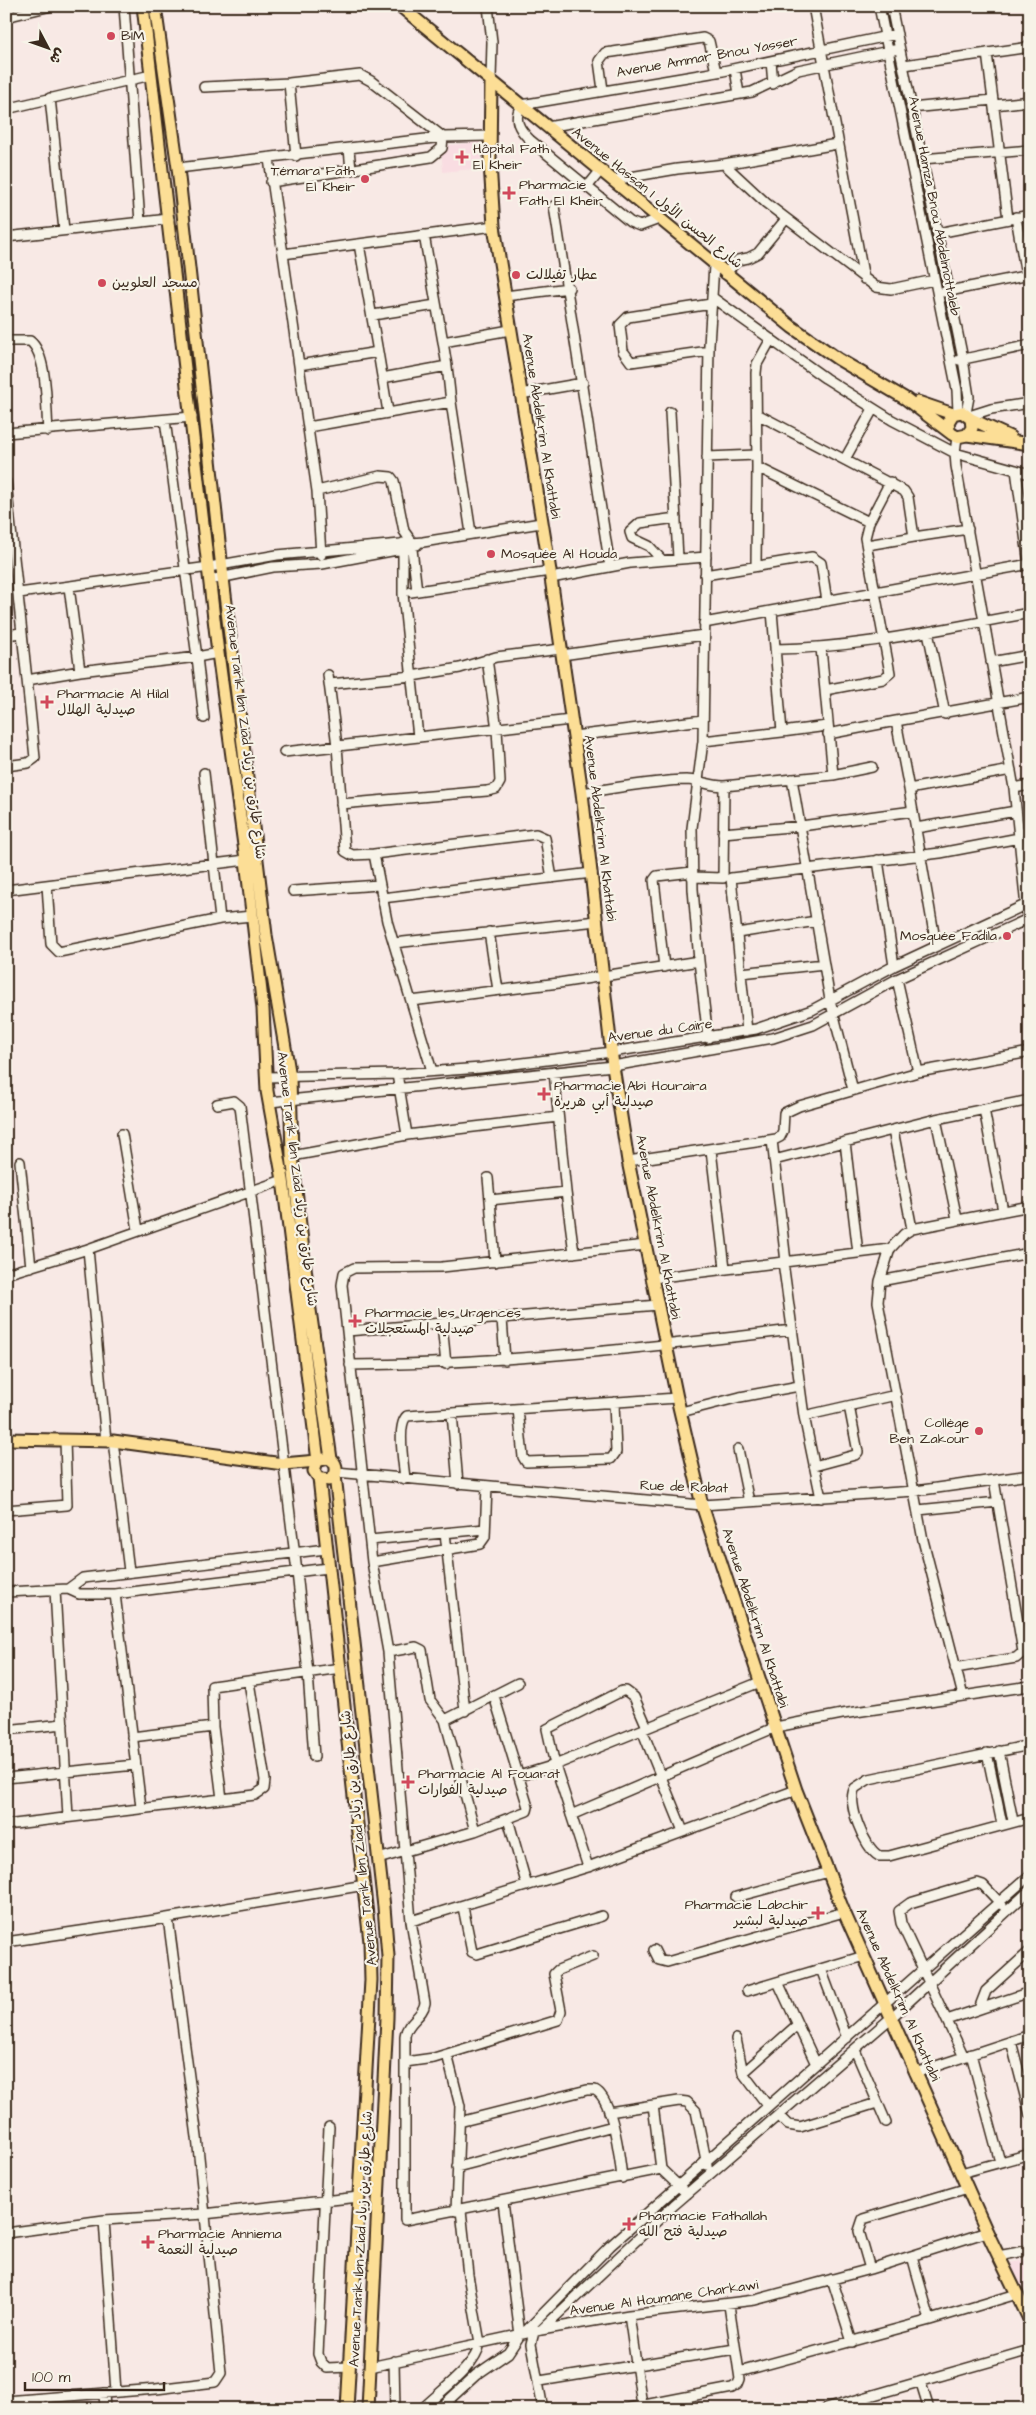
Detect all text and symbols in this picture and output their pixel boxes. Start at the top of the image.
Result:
north arrow [22,22,72,72]
place label: BIM [121,26,145,46]
marker: BIM [105,30,117,42]
street label: Avenue Ammar Bnou Yasser [615,31,800,83]
text: ش [44,43,70,68]
street label: Avenue Hamza Bnou Abdelmottaleb [903,94,965,318]
street label: Avenue Hassan I شارع الحسن الأول [567,123,747,273]
place label: Hôpital Fath El Kheir [473,139,549,175]
marker: Hôpital Fath El Kheir [455,150,469,164]
place label: Témara Fath El Kheir [271,161,355,197]
marker: Témara Fath El Kheir [359,173,371,185]
place label: Pharmacie Fath El Kheir [519,175,603,211]
marker: Pharmacie Fath El Kheir [503,187,515,199]
place label: عطار تفيلالت [526,265,598,285]
marker: عطار تفيلالت [510,269,522,281]
place label: مسجد العلويين [112,273,198,293]
marker: مسجد العلويين [96,277,108,289]
street label: Avenue Abdelkrim Al Khattabi [516,332,566,520]
place label: Mosquée Al Houda [501,544,617,564]
marker: Mosquée Al Houda [485,548,497,560]
street label: Avenue Tarik Ibn Ziad شارع طارق بن زياد [219,603,271,861]
place label: Pharmacie Al Hilal صيدلية الهلال [57,684,169,720]
marker: Pharmacie Al Hilal صيدلية الهلال [41,696,53,708]
street label: Avenue Abdelkrim Al Khattabi [579,734,621,922]
place label: Mosquée Fadila [900,926,997,946]
marker: Mosquée Fadila [1001,930,1013,942]
street label: Avenue du Caire [606,1014,714,1048]
street label: Avenue Tarik Ibn Ziad شارع طارق بن زياد [271,1050,323,1308]
place label: Pharmacie Abi Houraira صيدلية أبي هريرة [554,1076,707,1114]
marker: Pharmacie Abi Houraira صيدلية أبي هريرة [538,1088,550,1100]
street label: Avenue Abdelkrim Al Khattabi [630,1133,686,1321]
place label: Pharmacie les Urgences صيدلية المستعجلات [365,1303,521,1339]
marker: Pharmacie les Urgences صيدلية المستعجلات [349,1315,361,1327]
place label: Collège Ben Zakour [889,1413,969,1449]
marker: Collège Ben Zakour [973,1425,985,1437]
street label: Rue de Rabat [639,1475,729,1499]
street label: Avenue Abdelkrim Al Khattabi [717,1526,793,1710]
street label: Avenue Tarik Ibn Ziad شارع طارق بن زياد [336,1709,382,1967]
place label: Pharmacie Al Fouarat صيدلية الفوارات [418,1764,560,1800]
marker: Pharmacie Al Fouarat صيدلية الفوارات [402,1776,414,1788]
place label: Pharmacie Labchir صيدلية لبشير [685,1895,808,1931]
street label: Avenue Abdelkrim Al Khattabi [851,1905,945,2085]
marker: Pharmacie Labchir صيدلية لبشير [812,1907,824,1919]
street label: Avenue Tarik Ibn Ziad شارع طارق بن زياد [344,2110,378,2368]
place label: Pharmacie Fathallah صيدلية فتح الله [639,2206,767,2242]
marker: Pharmacie Fathallah صيدلية فتح الله [623,2218,635,2230]
place label: Pharmacie Anniema صيدلية النعمة [158,2224,282,2260]
marker: Pharmacie Anniema صيدلية النعمة [142,2236,154,2248]
street label: Avenue Al Houmane Charkawi [568,2275,760,2321]
scale bar [25,2360,164,2392]
text: 100 m [32,2367,71,2388]

